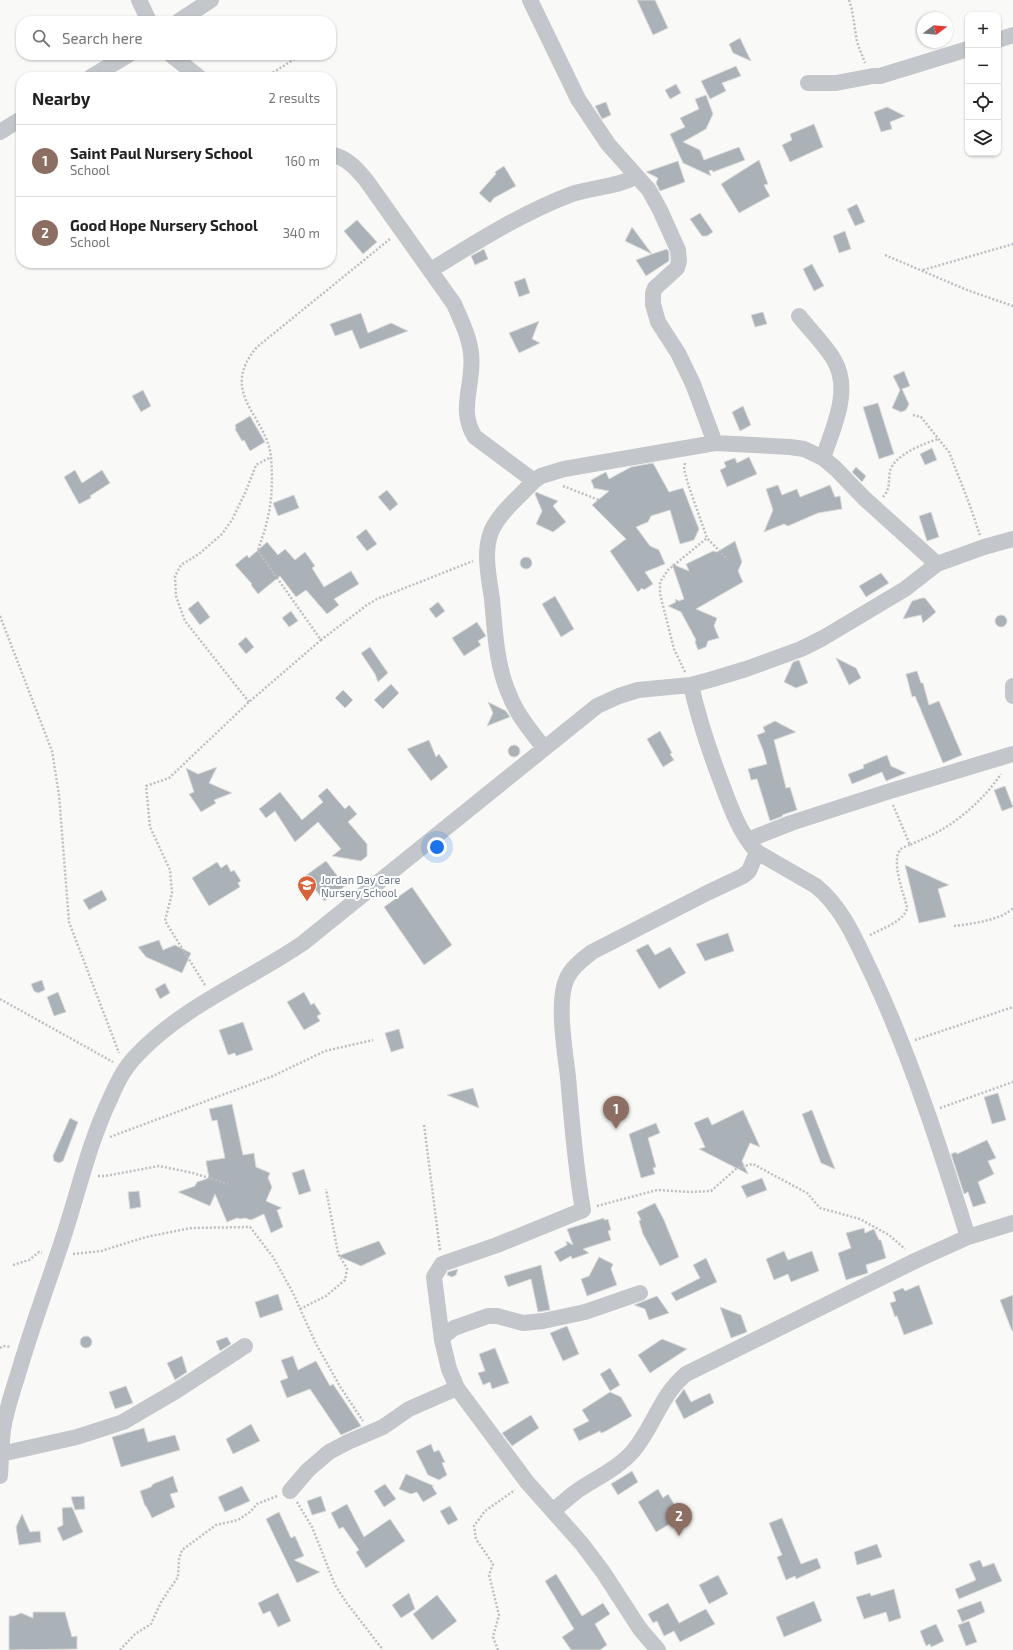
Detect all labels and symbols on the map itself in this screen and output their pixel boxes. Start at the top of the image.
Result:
north arrow [917,12,953,48]
your location [427,837,447,857]
place label: Jordan Day Care Nursery School [321,873,400,899]
school or university icon: Jordan Day Care Nursery School [296,874,318,902]
pin: 1 [603,1096,629,1129]
pin: 2 [666,1503,692,1536]

